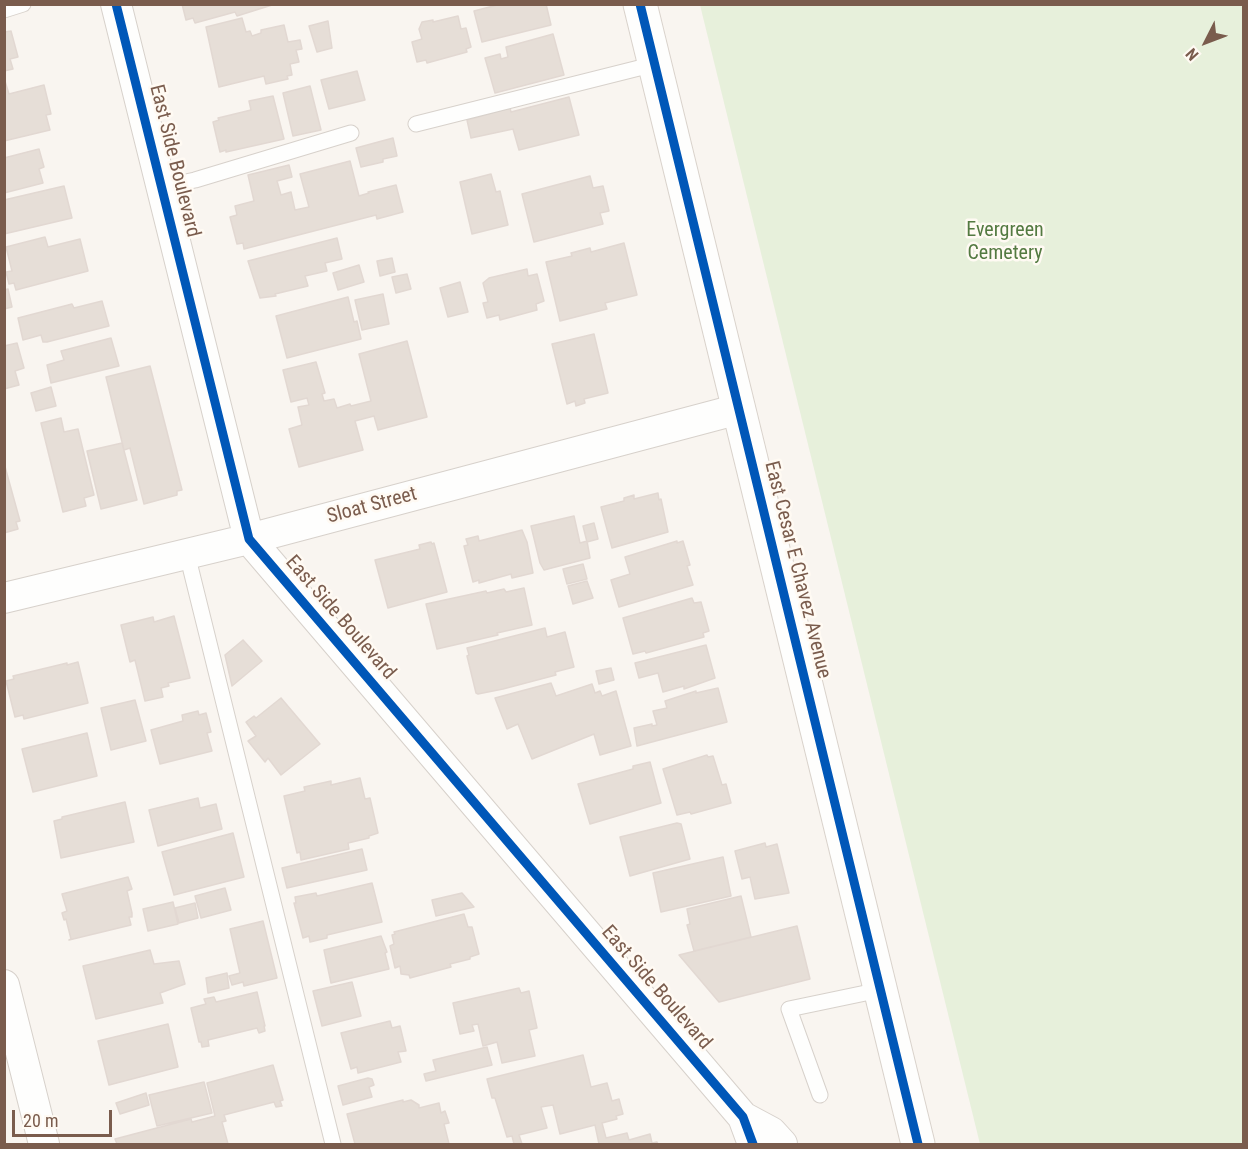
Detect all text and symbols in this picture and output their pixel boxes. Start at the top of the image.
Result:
north arrow [1176,12,1236,72]
text: N [1182,44,1203,64]
street label: East Side Boulevard [143,82,205,240]
park label: Evergreen Cemetery [966,219,1044,266]
street label: East Cesar E Chavez Avenue [758,459,836,681]
street label: Sloat Street [324,483,420,529]
street label: East Side Boulevard [280,551,400,685]
street label: East Side Boulevard [596,921,716,1055]
scale bar [15,1098,116,1136]
text: 20 m [23,1110,58,1131]

